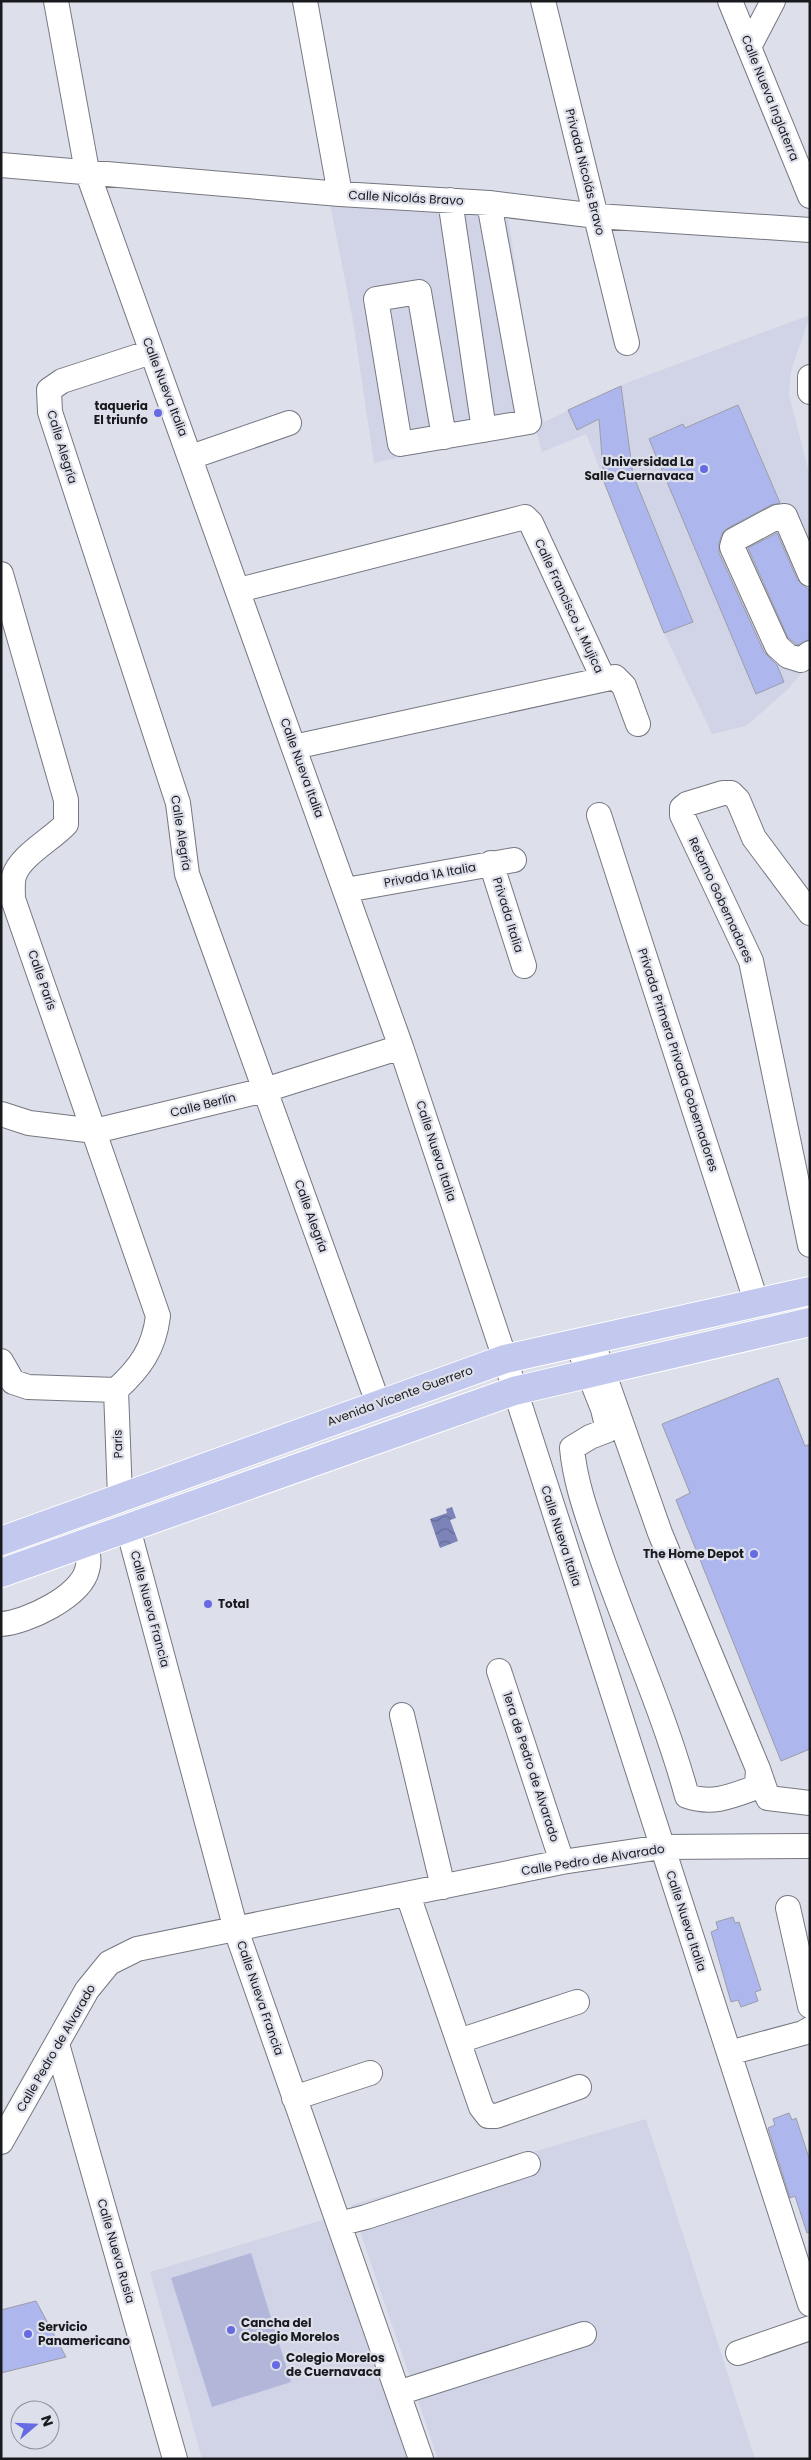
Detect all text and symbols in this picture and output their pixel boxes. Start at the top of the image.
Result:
street label: Calle Nueva Inglaterra [737,32,803,163]
street label: Privada Nicolás Bravo [562,107,610,237]
street label: Calle Nicolás Bravo [348,186,464,209]
street label: Calle Nueva Italia [139,335,192,439]
place label: taqueria El triunfo [94,397,148,428]
marker: taqueria El triunfo [152,407,164,419]
street label: Calle Alegría [43,408,82,486]
place label: Universidad La Salle Cuernavaca [584,453,694,484]
marker: Universidad La Salle Cuernavaca [698,463,710,475]
street label: Calle Francisco J. Mujica [531,536,608,676]
street label: Calle Nueva Italia [277,716,328,820]
street label: Calle Alegría [167,794,196,872]
street label: Retorno Gobernadores [685,834,758,965]
street label: Privada 1A Italia [383,858,477,891]
street label: Privada Italia [489,875,528,955]
street label: Privada Primera Privada Gobernadores [634,946,723,1174]
street label: Calle París [24,947,61,1012]
street label: Calle Berlín [168,1088,237,1121]
street label: Calle Nueva Italia [412,1098,461,1203]
street label: Calle Alegría [290,1177,332,1254]
street label: Avenida Vicente Guerrero [325,1361,475,1430]
street label: Paris [109,1429,126,1459]
street label: Calle Nueva Italia [537,1483,586,1588]
place label: The Home Depot [643,1545,744,1562]
marker: The Home Depot [748,1548,760,1560]
street label: Calle Nueva Francia [127,1549,174,1669]
place label: Total [218,1595,249,1612]
marker: Total [202,1598,214,1610]
street label: 1era de Pedro de Alvarado [499,1690,564,1844]
street label: Calle Pedro de Alvarado [520,1840,666,1879]
street label: Calle Nueva Italia [662,1868,711,1973]
street label: Calle Nueva Francia [233,1938,288,2057]
street label: Calle Pedro de Alvarado [12,1981,99,2115]
street label: Calle Nueva Rusia [93,2197,140,2305]
place label: Cancha del Colegio Morelos [241,2314,340,2345]
place label: Servicio Panamericano [38,2318,130,2349]
marker: Cancha del Colegio Morelos [225,2324,237,2336]
marker: Servicio Panamericano [22,2328,34,2340]
place label: Colegio Morelos de Cuernavaca [286,2349,385,2380]
marker: Colegio Morelos de Cuernavaca [270,2359,282,2371]
north arrow [10,2400,60,2450]
text: N [36,2413,58,2429]

